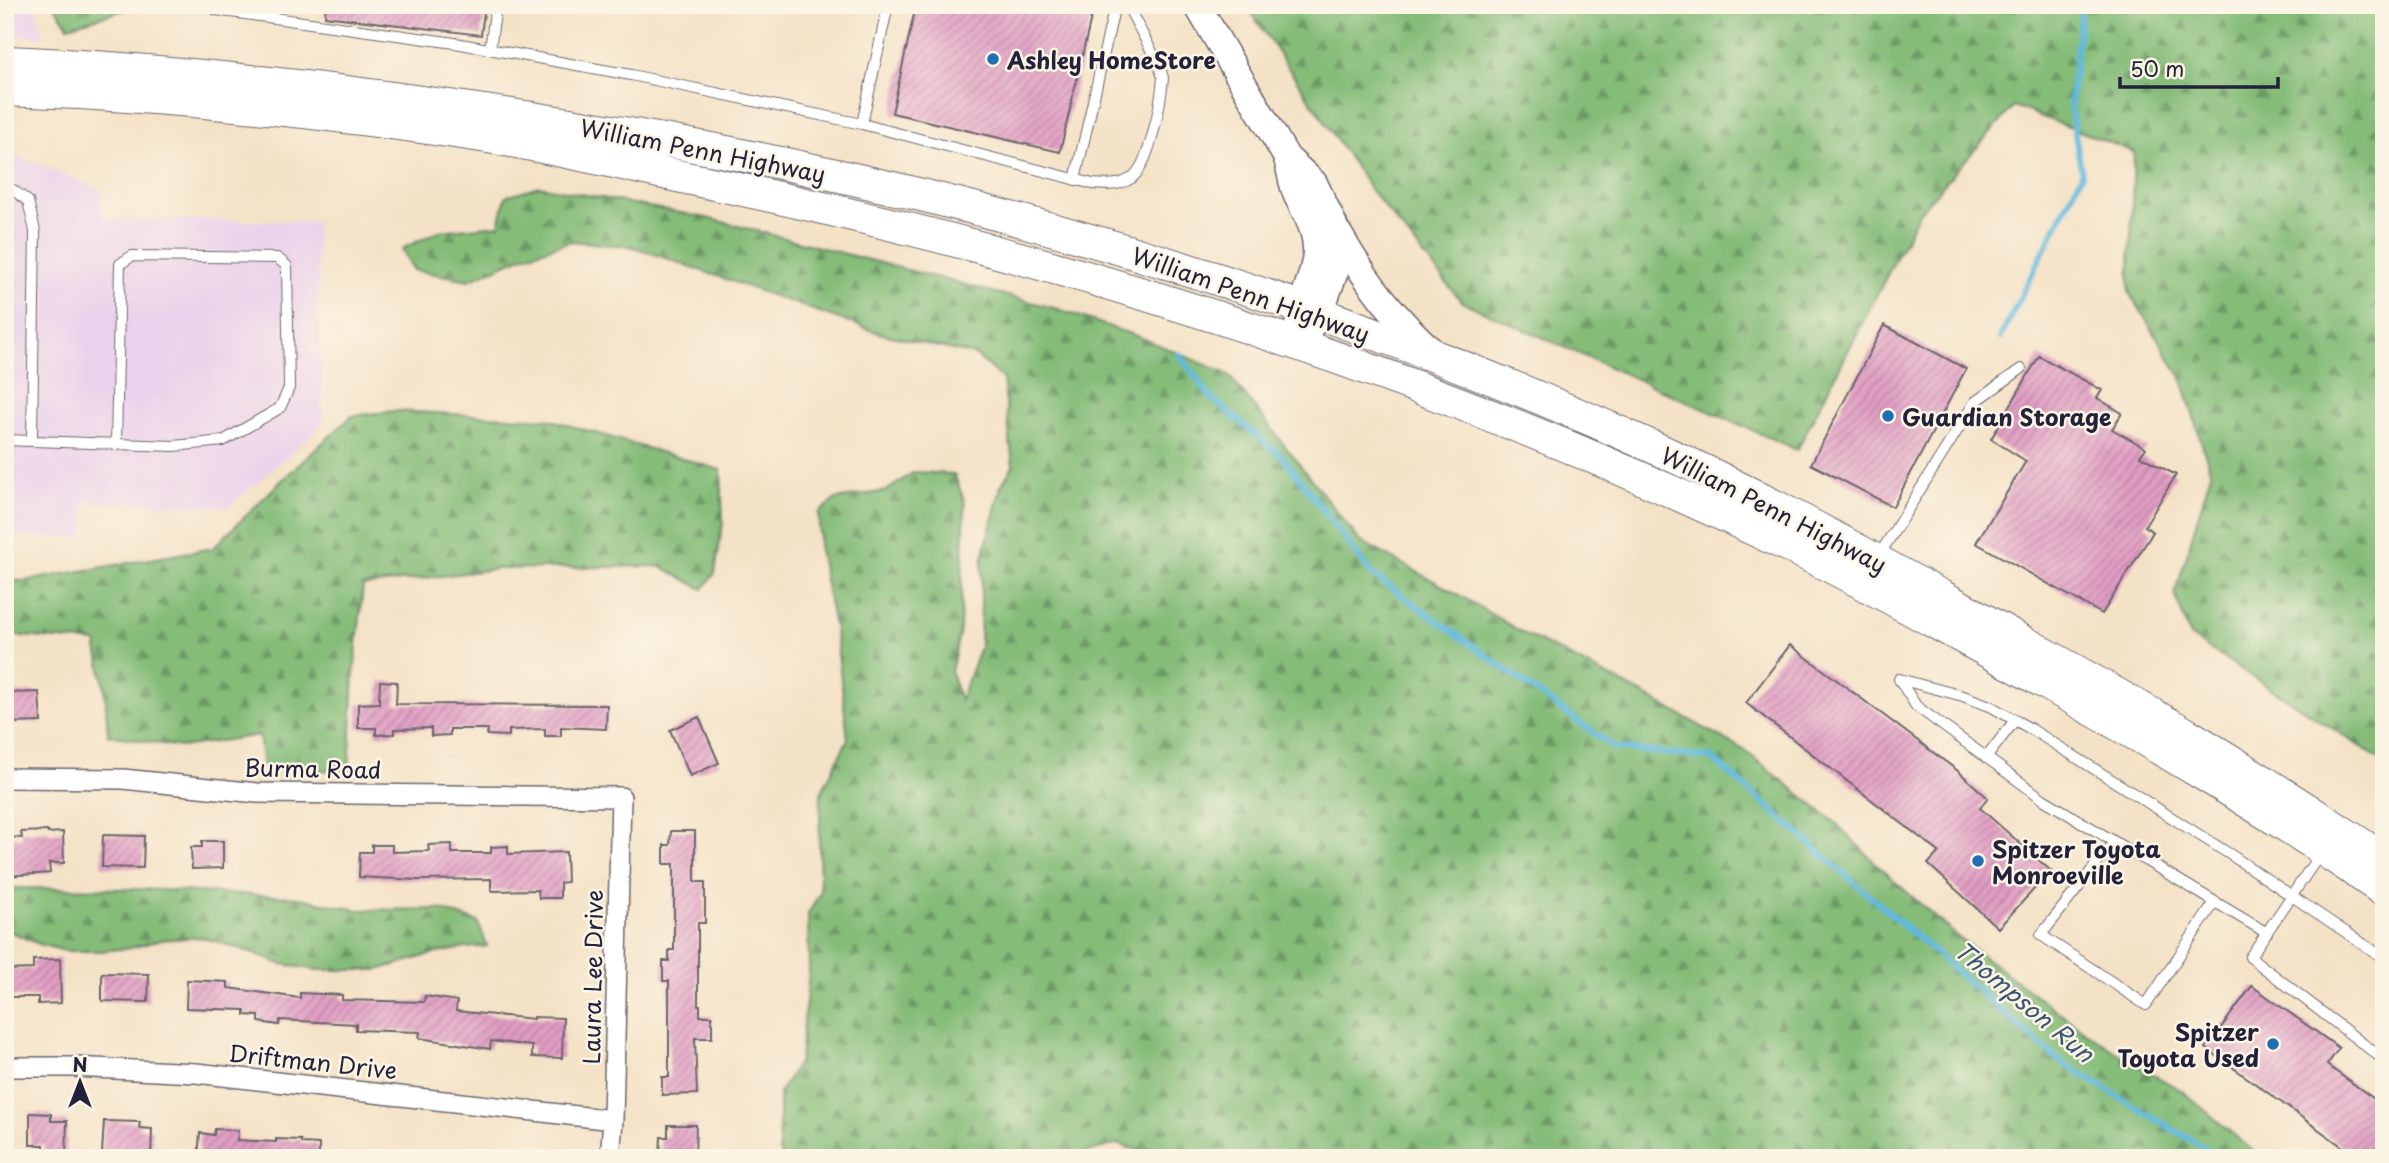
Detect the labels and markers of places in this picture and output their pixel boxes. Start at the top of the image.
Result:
place label: Ashley HomeStore [1006,42,1216,77]
marker: Ashley HomeStore [985,51,1001,67]
place label: Guardian Storage [1902,399,2112,434]
marker: Guardian Storage [1880,408,1896,424]
place label: Spitzer Toyota Monroeville [1992,831,2161,892]
marker: Spitzer Toyota Monroeville [1970,853,1986,869]
place label: Spitzer Toyota Used [2117,1014,2259,1075]
marker: Spitzer Toyota Used [2265,1036,2281,1052]

